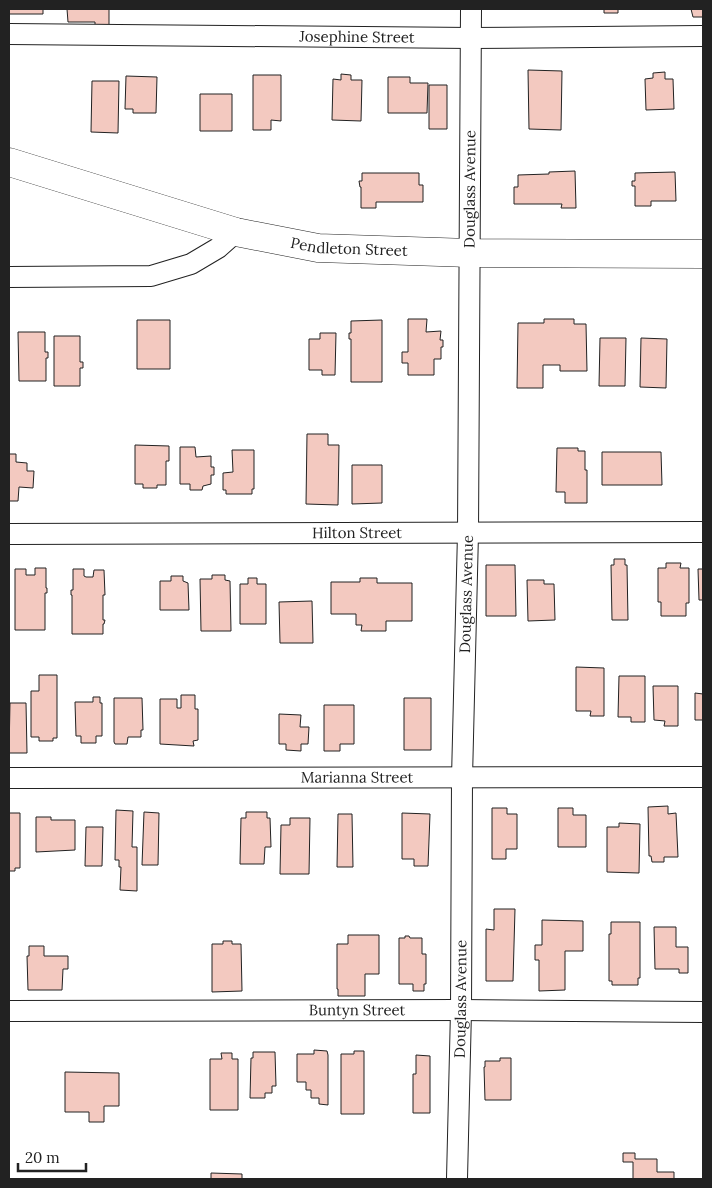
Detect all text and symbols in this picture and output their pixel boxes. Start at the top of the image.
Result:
street label: Josephine Street [298,27,415,47]
street label: Douglass Avenue [460,130,479,248]
street label: Pendleton Street [289,233,408,260]
street label: Hilton Street [312,523,402,542]
street label: Douglass Avenue [455,535,477,653]
street label: Marianna Street [301,767,413,787]
street label: Douglass Avenue [450,940,470,1058]
street label: Buntyn Street [309,1000,405,1019]
scale bar [18,1140,85,1172]
text: 20 m [25,1148,60,1167]

